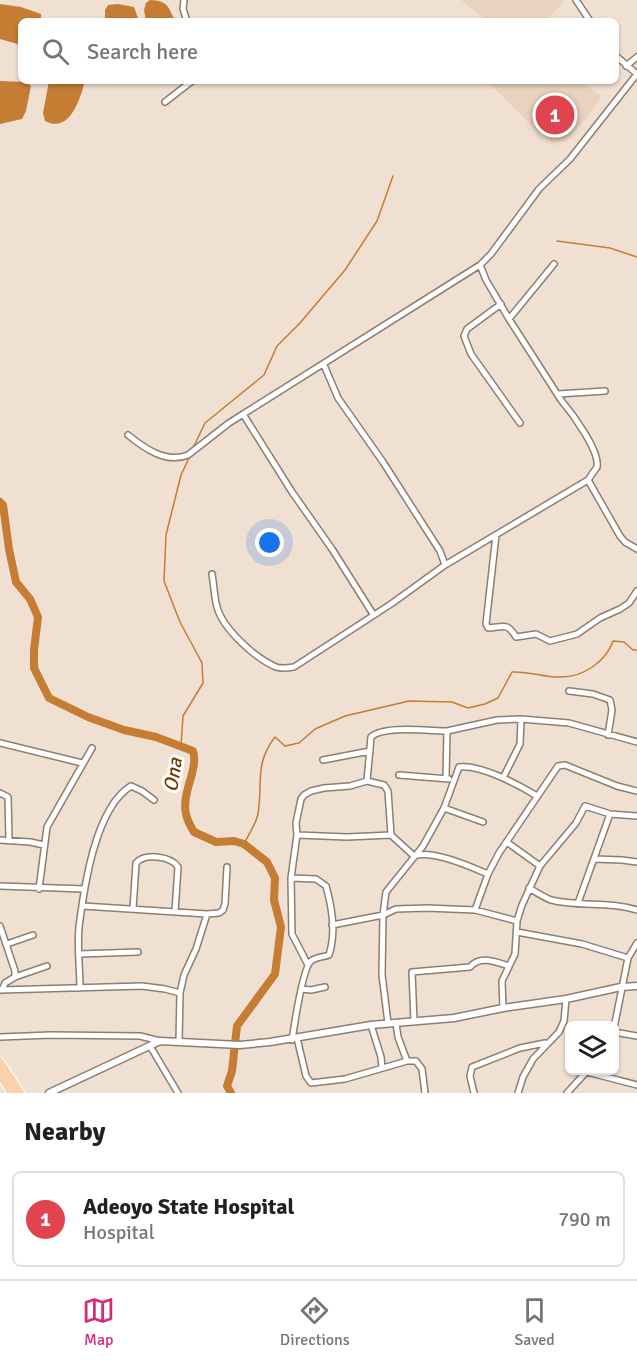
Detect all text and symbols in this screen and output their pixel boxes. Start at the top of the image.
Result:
search box [18,18,619,84]
icon: search [39,35,72,68]
text: Search here [87,38,198,65]
pin: 1 [536,92,574,138]
your location [255,528,284,557]
water label: Ona [158,755,188,794]
map controls [565,1021,619,1075]
button: layers [565,1021,619,1075]
text: Nearby [24,1116,105,1148]
text: Adeoyo State Hospital [83,1193,294,1220]
text: 1 [40,1207,51,1232]
text: 790 m [558,1207,611,1232]
text: Hospital [83,1220,155,1245]
tab: Map [82,1294,115,1350]
tab: Directions [280,1294,350,1350]
tab: Saved [514,1294,555,1350]

